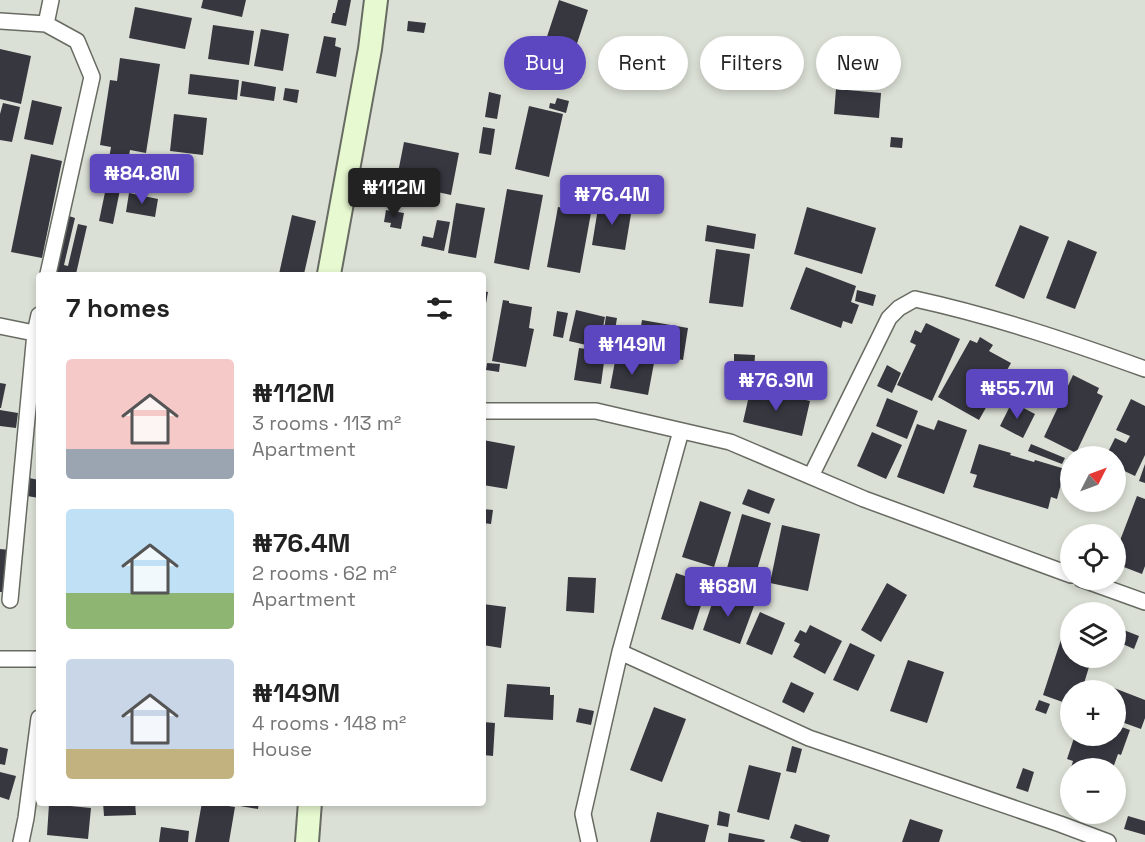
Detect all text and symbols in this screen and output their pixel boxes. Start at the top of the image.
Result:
chip: Buy [504,36,586,90]
chip: Rent [598,36,688,90]
chip: Filters [700,36,804,90]
chip: New [816,36,901,90]
pin: ₦84.8M [93,154,191,205]
text: ₦84.8M [104,160,180,186]
pin: ₦112M [352,168,436,219]
text: ₦112M [362,174,426,200]
pin: ₦76.4M [563,175,661,226]
text: ₦76.4M [574,181,650,207]
text: 7 homes [66,291,170,325]
icon: filters [423,292,456,325]
pin: ₦149M [590,325,674,376]
text: ₦149M [598,331,666,357]
pin: ₦76.9M [727,361,825,412]
text: ₦76.9M [738,367,814,393]
pin: ₦55.7M [968,369,1066,420]
text: ₦55.7M [980,375,1054,401]
text: ₦112M [252,376,335,410]
icon: home [114,383,186,455]
text: 3 rooms · 113 m² [252,410,401,436]
text: Apartment [252,436,356,462]
north arrow [1060,446,1126,512]
map controls [1060,446,1126,824]
button: locate [1060,524,1126,590]
text: ₦76.4M [252,526,351,560]
icon: home [114,533,186,605]
text: 2 rooms · 62 m² [252,560,397,586]
pin: ₦68M [692,567,764,618]
text: ₦68M [699,573,757,599]
text: Apartment [252,586,356,612]
button: layers [1060,602,1126,668]
text: ₦149M [252,676,340,710]
button: + [1060,680,1126,746]
icon: home [114,683,186,755]
text: 4 rooms · 148 m² [252,710,406,736]
text: House [252,736,312,762]
button: − [1060,758,1126,824]

